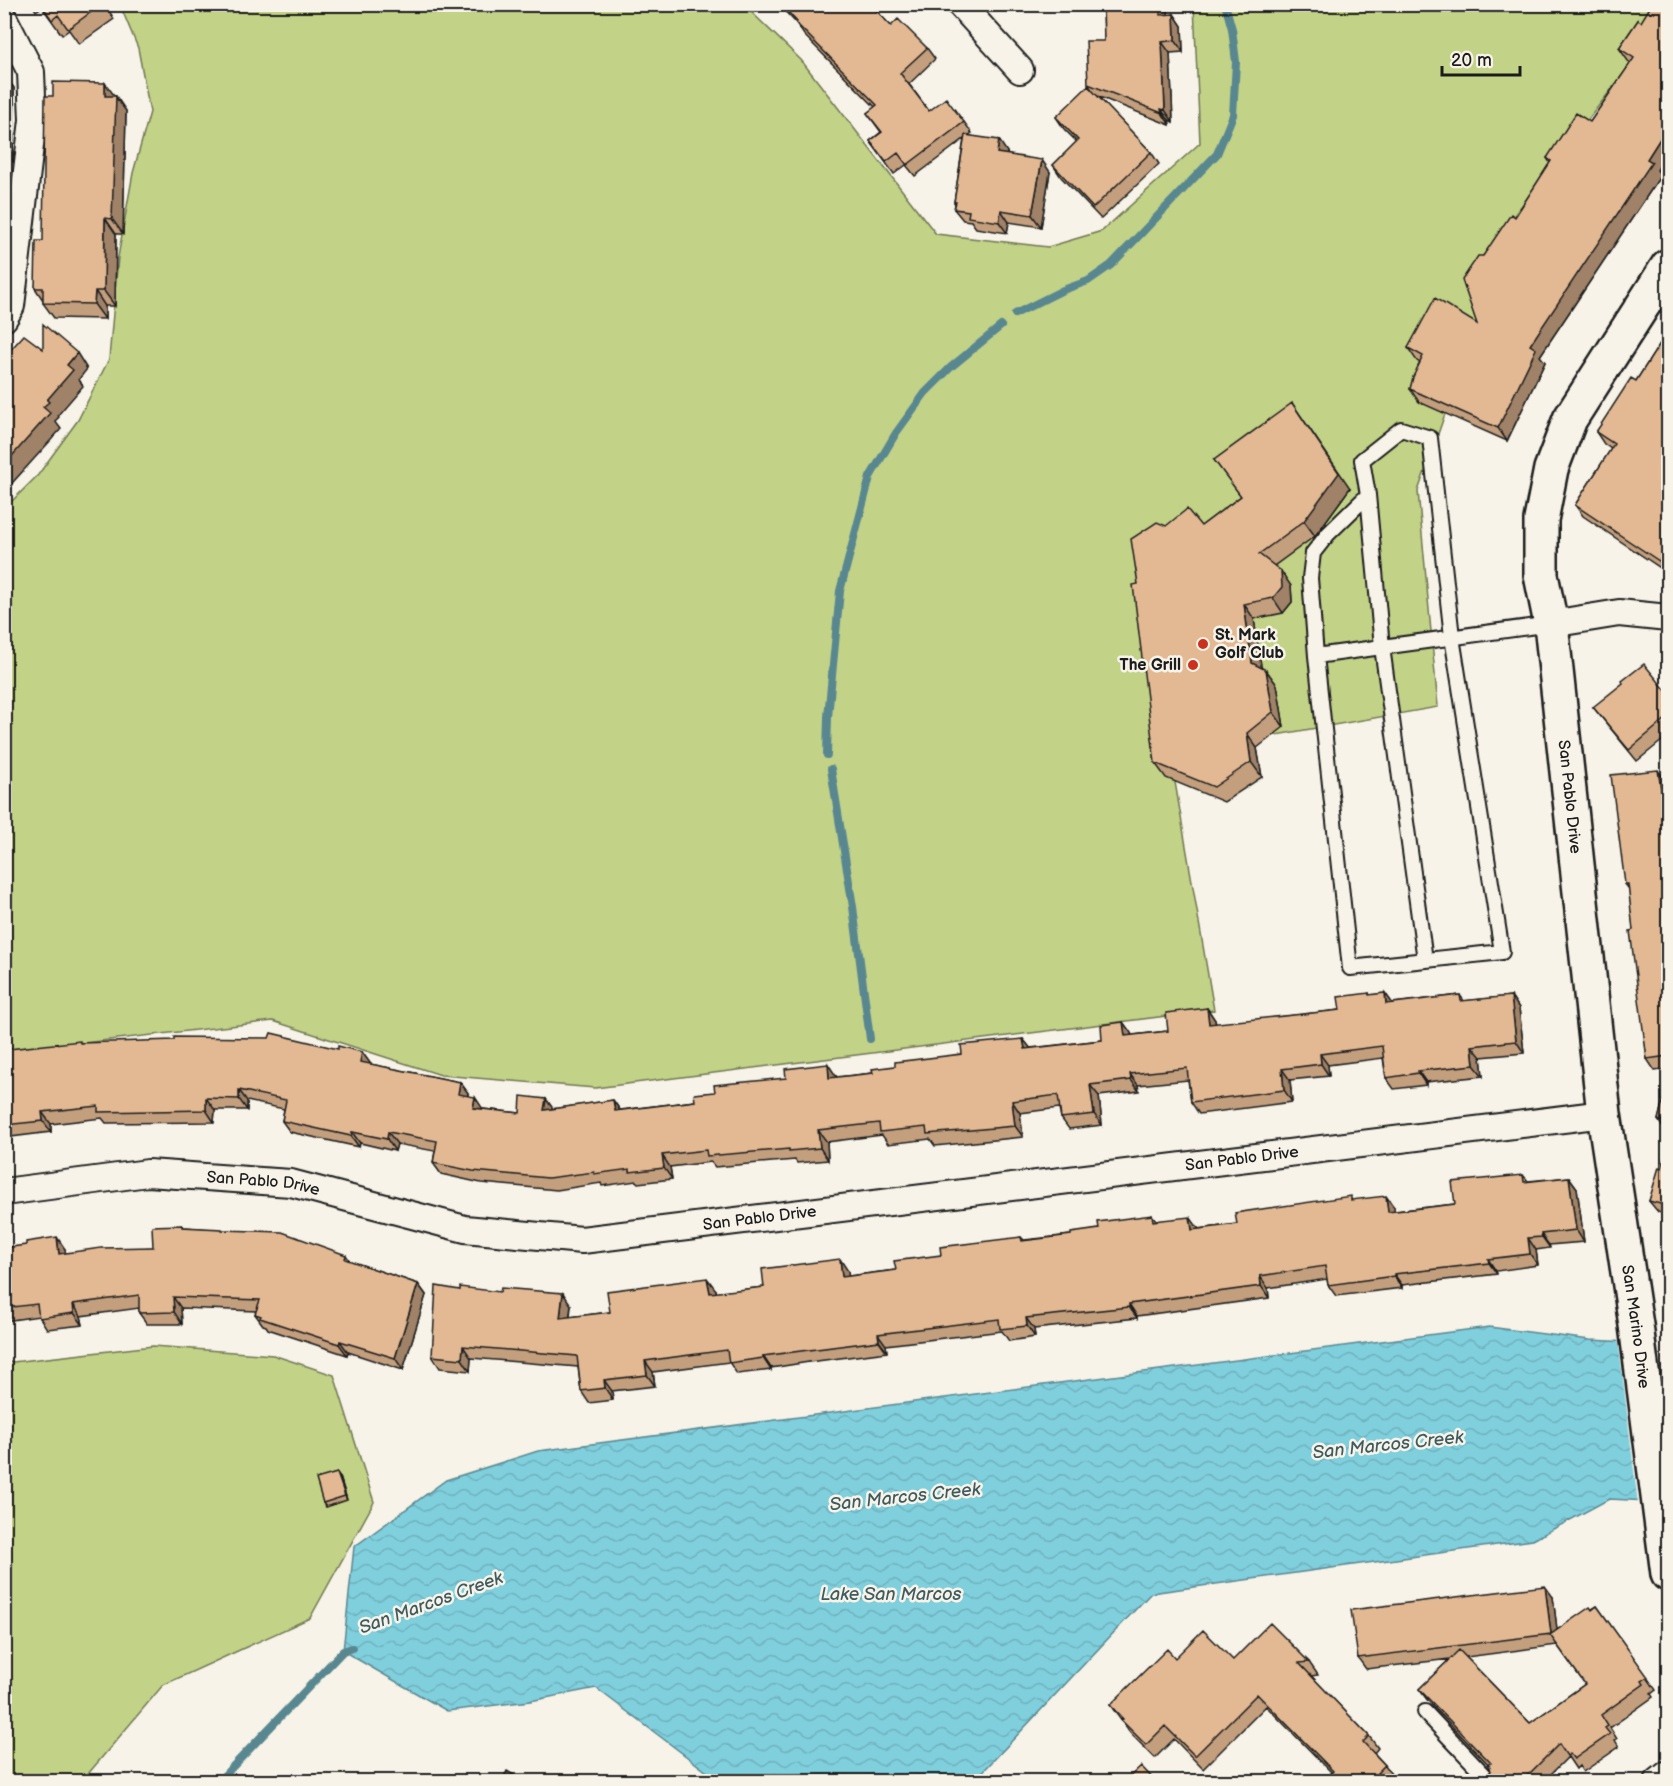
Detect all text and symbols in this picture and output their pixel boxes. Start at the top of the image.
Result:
scale bar [1442,39,1520,77]
text: 20 m [1451,50,1492,71]
place label: St. Mark Golf Club [1215,626,1285,663]
marker: St. Mark Golf Club [1196,637,1210,651]
place label: The Grill [1120,656,1181,675]
marker: The Grill [1186,658,1200,672]
street label: San Pablo Drive [1554,739,1585,855]
street label: San Pablo Drive [1184,1142,1300,1175]
street label: San Pablo Drive [206,1168,322,1200]
street label: San Pablo Drive [702,1202,818,1235]
street label: San Marino Drive [1617,1264,1654,1390]
water label: San Marcos Creek [1311,1427,1466,1463]
water label: San Marcos Creek [828,1479,983,1515]
water label: San Marcos Creek [356,1567,507,1639]
water label: Lake San Marcos [821,1584,962,1605]

